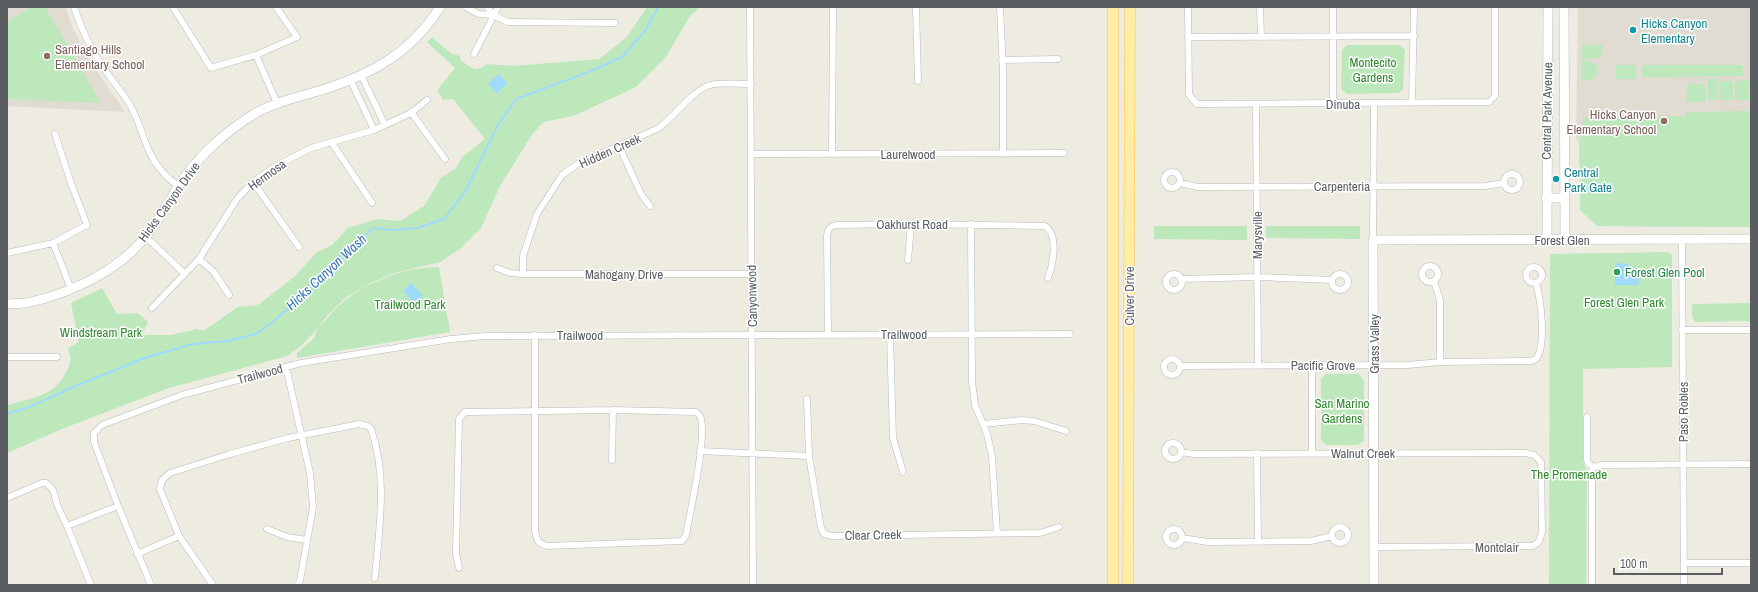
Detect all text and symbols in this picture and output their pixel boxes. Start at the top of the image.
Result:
place label: Hicks Canyon Elementary [1641,15,1707,47]
marker: Hicks Canyon Elementary [1628,25,1638,35]
place label: Santiago Hills Elementary School [55,41,144,73]
marker: Santiago Hills Elementary School [42,51,52,61]
park label: Montecito Gardens [1350,54,1396,86]
street label: Central Park Avenue [1538,62,1556,160]
street label: Dinuba [1326,96,1360,113]
place label: Hicks Canyon Elementary School [1567,106,1656,138]
marker: Hicks Canyon Elementary School [1659,116,1669,126]
street label: Hidden Creek [576,130,644,172]
street label: Laurelwood [880,146,936,163]
street label: Hermosa [245,155,290,195]
street label: Hicks Canyon Drive [134,159,204,245]
place label: Central Park Gate [1564,164,1612,196]
marker: Central Park Gate [1551,174,1561,184]
street label: Carpenteria [1314,178,1370,195]
street label: Marysville [1249,211,1266,259]
street label: Oakhurst Road [876,216,948,233]
water label: Hicks Canyon Wash [282,230,370,314]
street label: Forest Glen [1534,232,1590,249]
place label: Forest Glen Pool [1625,264,1704,281]
street label: Canyonwood [743,265,761,327]
street label: Mahogany Drive [585,266,663,283]
street label: Culver Drive [1121,266,1138,326]
marker: Forest Glen Pool [1612,267,1622,277]
park label: Forest Glen Park [1584,294,1665,311]
park label: Trailwood Park [374,296,446,313]
street label: Grass Valley [1366,314,1383,374]
park label: Windstream Park [60,324,143,341]
street label: Trailwood [881,326,927,343]
street label: Trailwood [557,327,603,344]
street label: Pacific Grove [1291,357,1355,374]
street label: Trailwood [235,360,285,388]
street label: Paso Robles [1675,382,1692,442]
park label: San Marino Gardens [1314,395,1370,427]
street label: Walnut Creek [1331,445,1396,462]
park label: The Promenade [1531,466,1607,483]
street label: Clear Creek [844,526,902,544]
street label: Montclair [1475,539,1519,556]
scale bar [1614,550,1722,576]
text: 100 m [1620,556,1647,572]

